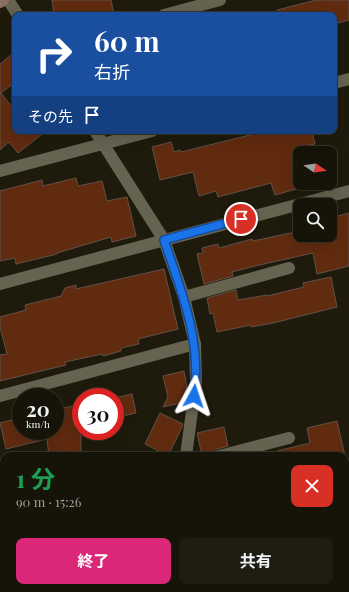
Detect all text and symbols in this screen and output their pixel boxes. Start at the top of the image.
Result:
text: 60 m [94,22,160,59]
icon: right [28,28,80,80]
text: 右折 [94,60,130,84]
icon: arrive [81,104,103,126]
text: その先 [28,106,73,126]
north arrow [293,146,337,190]
map controls [293,146,337,242]
button: search [293,198,337,242]
pin [224,202,258,236]
icon: arrive [230,208,252,230]
position arrow [173,375,215,417]
speed limit sign: 30 [72,388,124,440]
text: 20 [26,395,50,422]
text: km/h [26,417,50,431]
text: 1 分 [16,462,55,494]
button: close [291,465,333,507]
text: 90 m · 15:26 [16,493,82,510]
button: 終了 [16,538,171,584]
button: 共有 [179,538,333,584]

